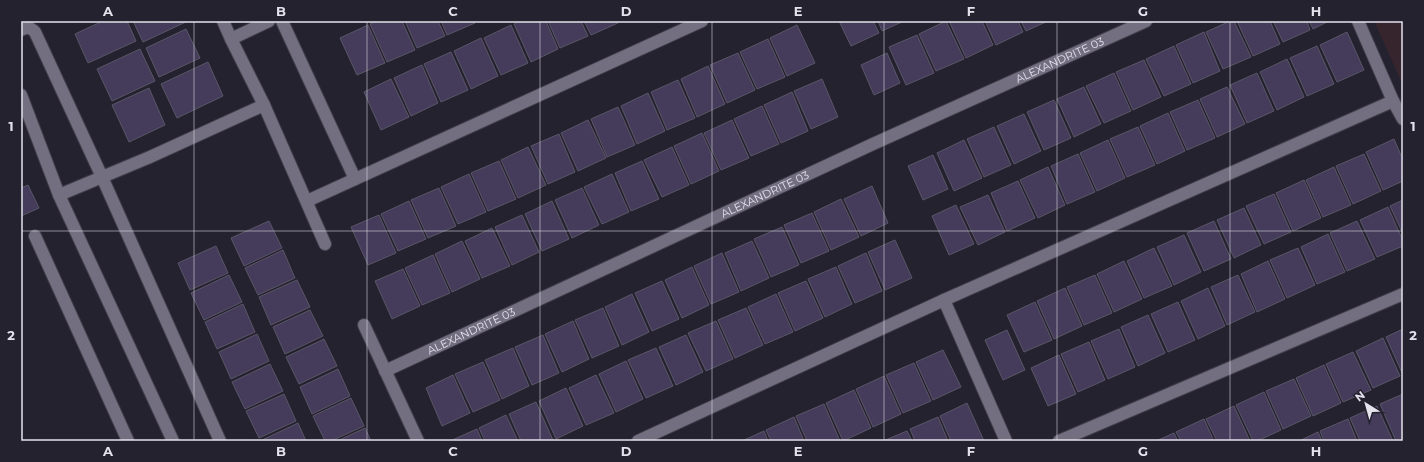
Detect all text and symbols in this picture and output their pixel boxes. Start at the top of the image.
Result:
text: A [102,3,114,19]
text: B [276,3,286,19]
text: C [448,3,458,19]
text: D [621,3,632,19]
text: E [794,3,803,19]
text: F [967,3,975,19]
text: G [1138,3,1148,19]
text: H [1311,3,1321,19]
street label: ALEXANDRITE 03 [1013,34,1106,86]
text: 1 [8,118,14,134]
text: 1 [1410,118,1416,134]
street label: ALEXANDRITE 03 [719,168,811,221]
street label: ALEXANDRITE 03 [425,304,517,357]
text: 2 [7,327,15,343]
text: 2 [1409,327,1417,343]
north arrow [1346,384,1386,424]
text: N [1352,388,1368,404]
text: A [102,443,114,459]
text: B [276,443,286,459]
text: C [448,443,458,459]
text: D [621,443,632,459]
text: E [794,443,803,459]
text: F [967,443,975,459]
text: G [1138,443,1148,459]
text: H [1311,443,1321,459]

